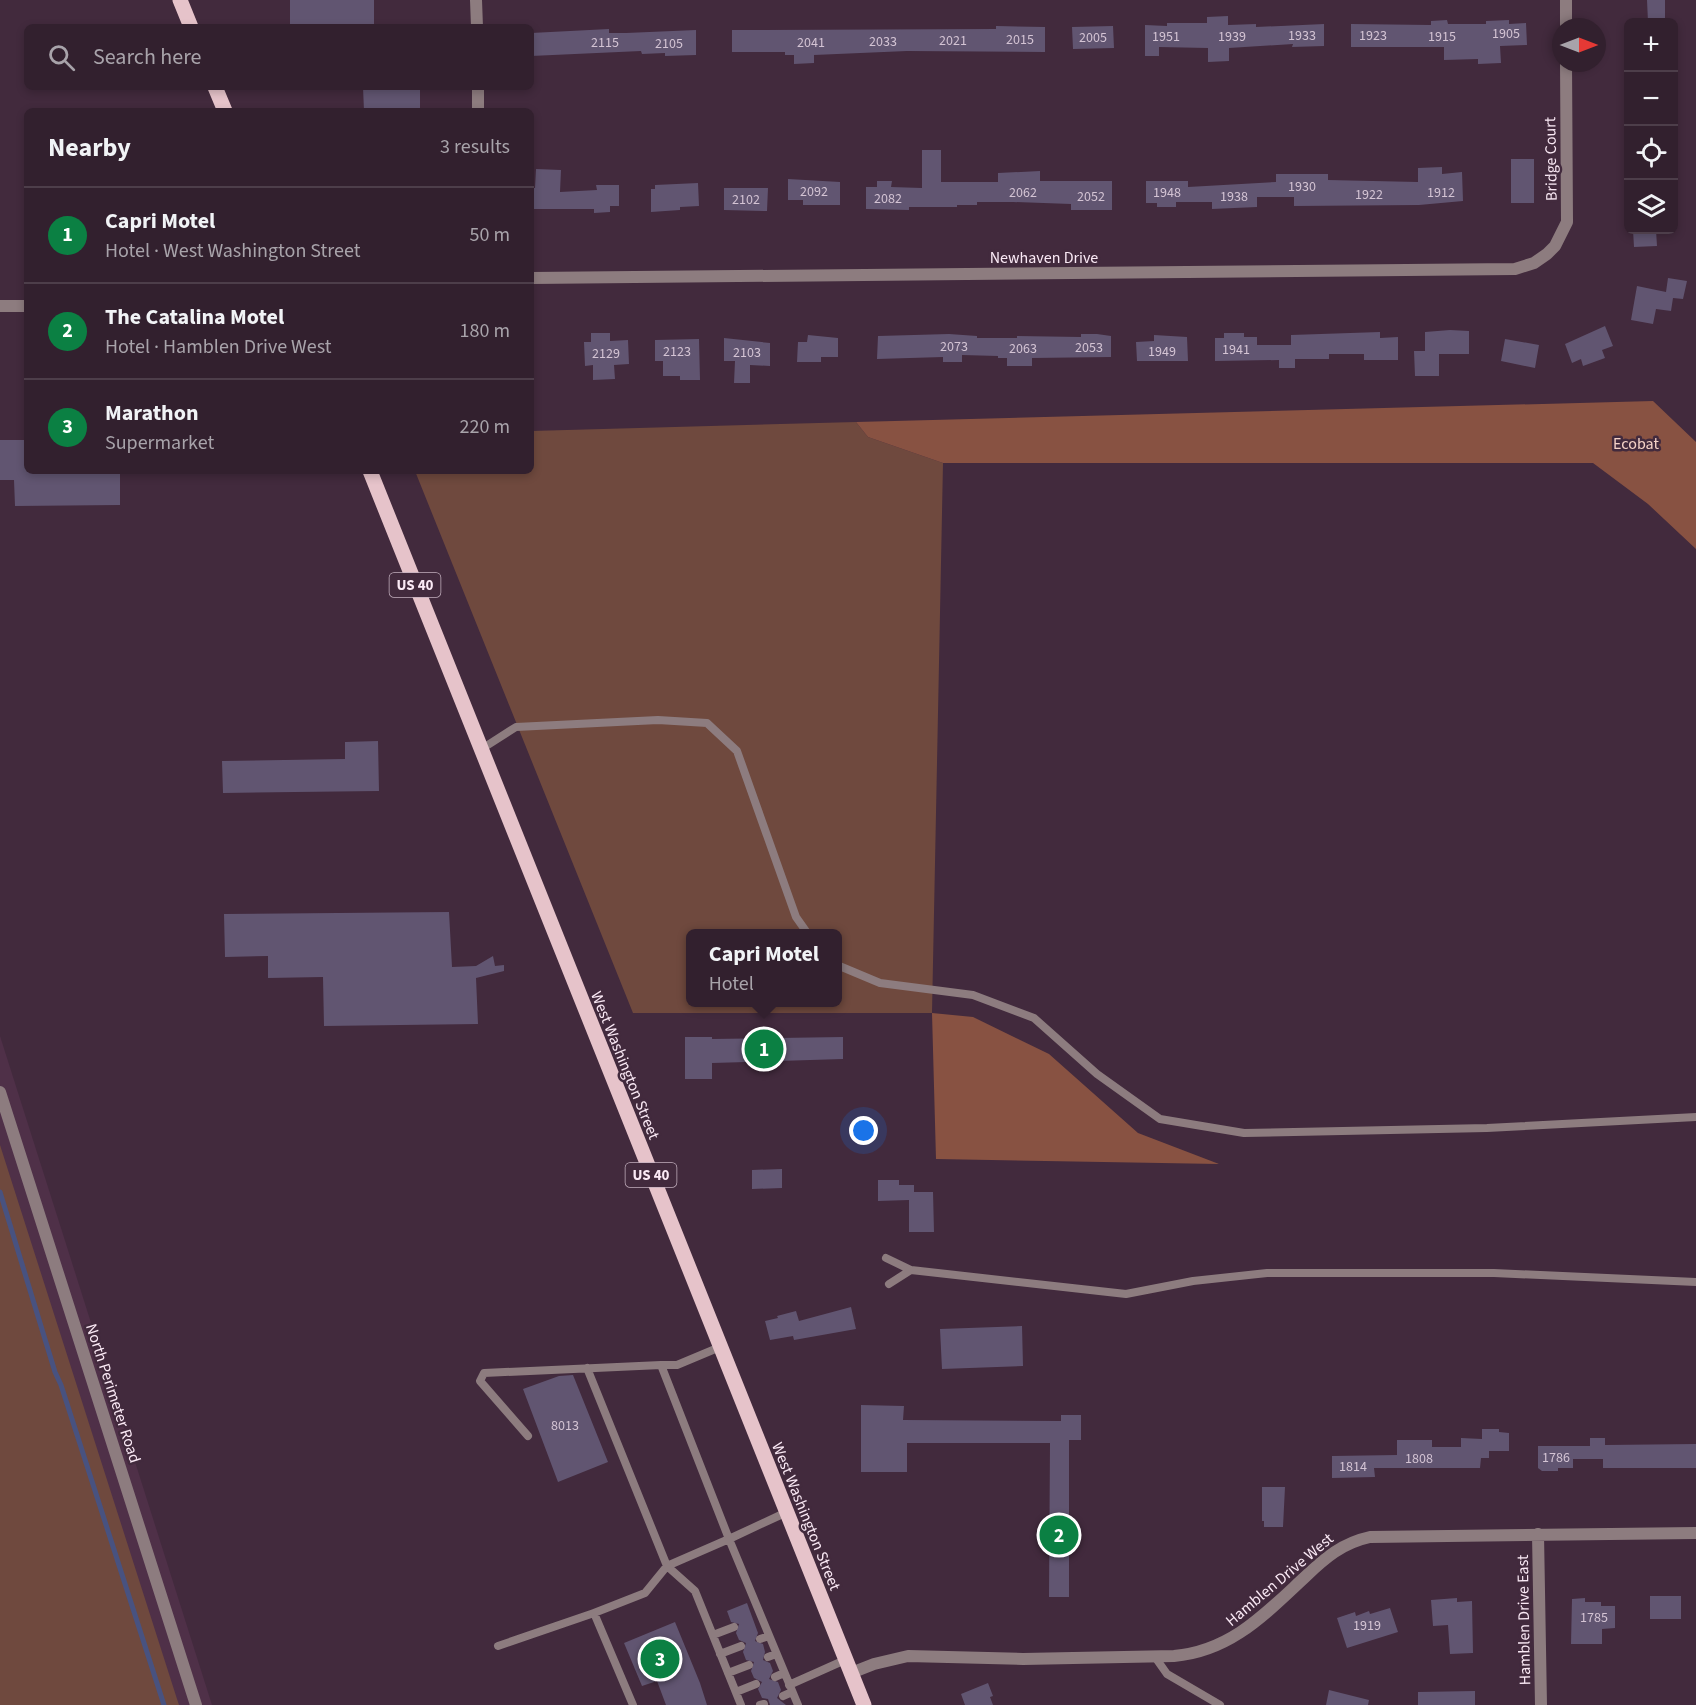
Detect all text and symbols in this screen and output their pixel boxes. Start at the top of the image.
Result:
north arrow [1552,18,1606,72]
map controls [1624,18,1678,234]
button: + [1624,18,1678,72]
search box [24,24,534,90]
house number: 1905 [1492,24,1520,44]
house number: 1933 [1288,26,1316,46]
house number: 1923 [1359,26,1387,46]
house number: 1951 [1152,27,1180,47]
house number: 1939 [1218,27,1246,47]
house number: 1915 [1428,27,1456,47]
house number: 2005 [1079,28,1107,48]
house number: 2015 [1006,30,1034,50]
house number: 2021 [939,31,967,51]
house number: 2033 [869,32,897,52]
house number: 2115 [591,33,619,53]
house number: 2041 [797,33,825,53]
house number: 2105 [655,34,683,54]
icon: search [45,41,78,74]
text: Search here [93,41,201,73]
button: − [1624,72,1678,126]
street label: Bridge Court [1539,116,1563,201]
button: locate [1624,126,1678,180]
text: Nearby [48,129,131,166]
text: 3 results [440,133,510,161]
house number: 1930 [1288,177,1316,197]
button: layers [1624,180,1678,234]
house number: 2092 [800,182,828,202]
house number: 2062 [1009,183,1037,203]
house number: 1948 [1153,183,1181,203]
house number: 1912 [1427,183,1455,203]
house number: 1922 [1355,185,1383,205]
house number: 2052 [1077,187,1105,207]
house number: 1938 [1220,187,1248,207]
house number: 2082 [874,189,902,209]
house number: 2102 [732,190,760,210]
text: Capri Motel [105,205,215,237]
text: 1 [62,221,73,249]
text: 50 m [470,221,510,249]
text: Hotel · West Washington Street [105,237,360,265]
street label: Newhaven Drive [990,247,1098,269]
text: The Catalina Motel [105,301,284,333]
text: 2 [62,317,73,345]
text: 180 m [460,317,510,345]
text: Hotel · Hamblen Drive West [105,333,331,361]
house number: 2073 [940,337,968,357]
house number: 2053 [1075,338,1103,358]
house number: 2063 [1009,339,1037,359]
house number: 1941 [1222,340,1250,360]
house number: 2123 [663,342,691,362]
house number: 1949 [1148,342,1176,362]
house number: 2103 [733,343,761,363]
house number: 2129 [592,344,620,364]
text: Marathon [105,397,198,429]
text: 3 [62,413,73,441]
text: 220 m [460,413,510,441]
text: Supermarket [105,429,214,457]
park label: Ecobat [1613,433,1659,455]
road number: US 40 [390,573,440,597]
popup [686,929,842,1007]
text: Capri Motel [709,938,819,970]
text: Hotel [709,970,754,998]
street label: West Washington Street [585,988,665,1143]
pin: 1 [744,1026,783,1072]
your location [849,1116,878,1145]
road number: US 40 [626,1163,676,1187]
street label: North Perimeter Road [80,1321,146,1466]
house number: 8013 [551,1416,579,1436]
street label: West Washington Street [766,1439,846,1594]
house number: 1786 [1542,1448,1570,1468]
house number: 1808 [1405,1449,1433,1469]
house number: 1814 [1339,1457,1367,1477]
pin: 2 [1040,1512,1078,1558]
street label: Hamblen Drive West [1221,1528,1339,1632]
street label: Hamblen Drive East [1512,1554,1536,1686]
house number: 1785 [1580,1608,1608,1628]
house number: 1919 [1353,1616,1381,1636]
pin: 3 [640,1636,680,1682]

